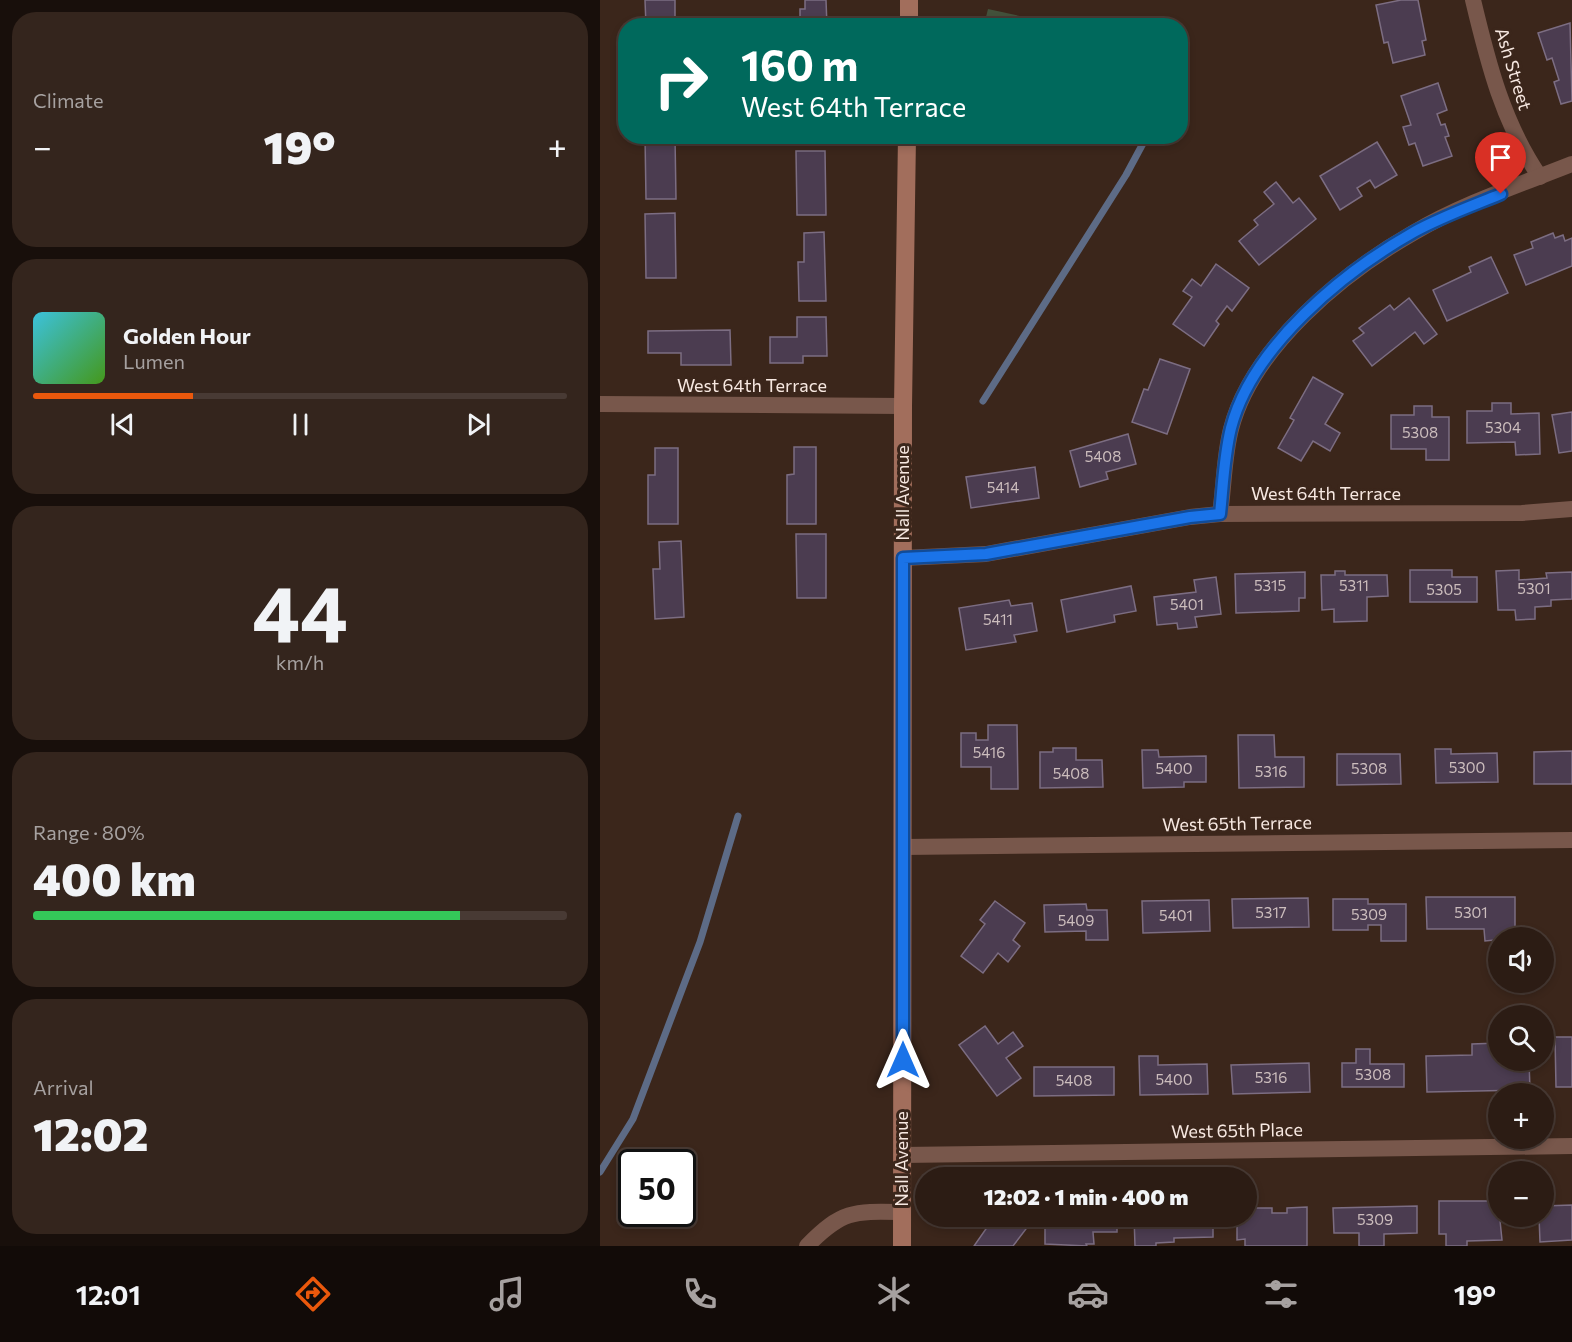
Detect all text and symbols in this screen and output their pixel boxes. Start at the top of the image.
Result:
street label: Ash Street [1491,25,1537,113]
text: 160 m [741,38,859,90]
icon: right [642,42,720,120]
text: Climate [33,88,103,112]
text: West 64th Terrace [741,90,966,123]
text: 19° [264,118,336,173]
text: − [33,125,52,166]
text: + [548,125,567,166]
pin [1475,132,1526,194]
icon: arrive [1484,141,1517,174]
text: Golden Hour [123,322,251,349]
text: Lumen [123,349,185,373]
street label: West 64th Terrace [677,374,827,396]
icon: previous [106,408,139,441]
icon: pause [284,408,317,441]
icon: next [462,408,495,441]
house number: 5304 [1485,418,1521,436]
house number: 5308 [1402,423,1438,441]
street label: Nall Avenue [891,445,913,541]
house number: 5408 [1085,447,1121,465]
house number: 5414 [987,478,1019,496]
street label: West 64th Terrace [1251,482,1401,504]
text: 44 [252,563,348,658]
house number: 5315 [1254,576,1286,594]
house number: 5311 [1339,576,1369,594]
house number: 5301 [1517,579,1551,597]
house number: 5305 [1426,580,1462,598]
house number: 5401 [1170,595,1204,613]
house number: 5411 [983,610,1013,628]
text: km/h [276,650,324,674]
house number: 5416 [973,743,1005,761]
house number: 5300 [1449,758,1485,776]
house number: 5400 [1155,759,1193,777]
house number: 5308 [1351,759,1387,777]
house number: 5316 [1255,762,1287,780]
house number: 5408 [1053,764,1089,782]
street label: West 65th Terrace [1162,811,1312,835]
text: Range · 80% [33,820,145,844]
text: 400 km [33,850,196,905]
house number: 5317 [1255,903,1287,921]
house number: 5301 [1454,903,1488,921]
house number: 5309 [1351,905,1387,923]
house number: 5401 [1159,906,1193,924]
house number: 5409 [1058,911,1094,929]
map controls [1488,927,1554,1227]
button: sound [1488,927,1554,993]
button: search [1488,1005,1554,1071]
position arrow [871,1028,935,1092]
house number: 5308 [1355,1065,1391,1083]
house number: 5316 [1255,1068,1287,1086]
house number: 5400 [1155,1070,1193,1088]
house number: 5408 [1056,1071,1092,1089]
text: Arrival [33,1075,94,1099]
button: + [1488,1083,1554,1149]
text: 12:02 [33,1105,148,1160]
street label: Nall Avenue [890,1111,912,1207]
street label: West 65th Place [1171,1118,1303,1142]
speed limit sign: 50 [618,1149,696,1227]
button: − [1488,1161,1554,1227]
text: 12:02 · 1 min · 400 m [984,1183,1188,1210]
house number: 5309 [1357,1210,1393,1228]
icon: directions [292,1273,334,1315]
icon: music [486,1273,528,1315]
icon: phone [679,1273,721,1315]
icon: climate [873,1273,915,1315]
icon: car [1067,1273,1109,1315]
icon: filters [1260,1273,1302,1315]
text: 12:01 [76,1278,141,1311]
text: 19° [1454,1278,1496,1311]

